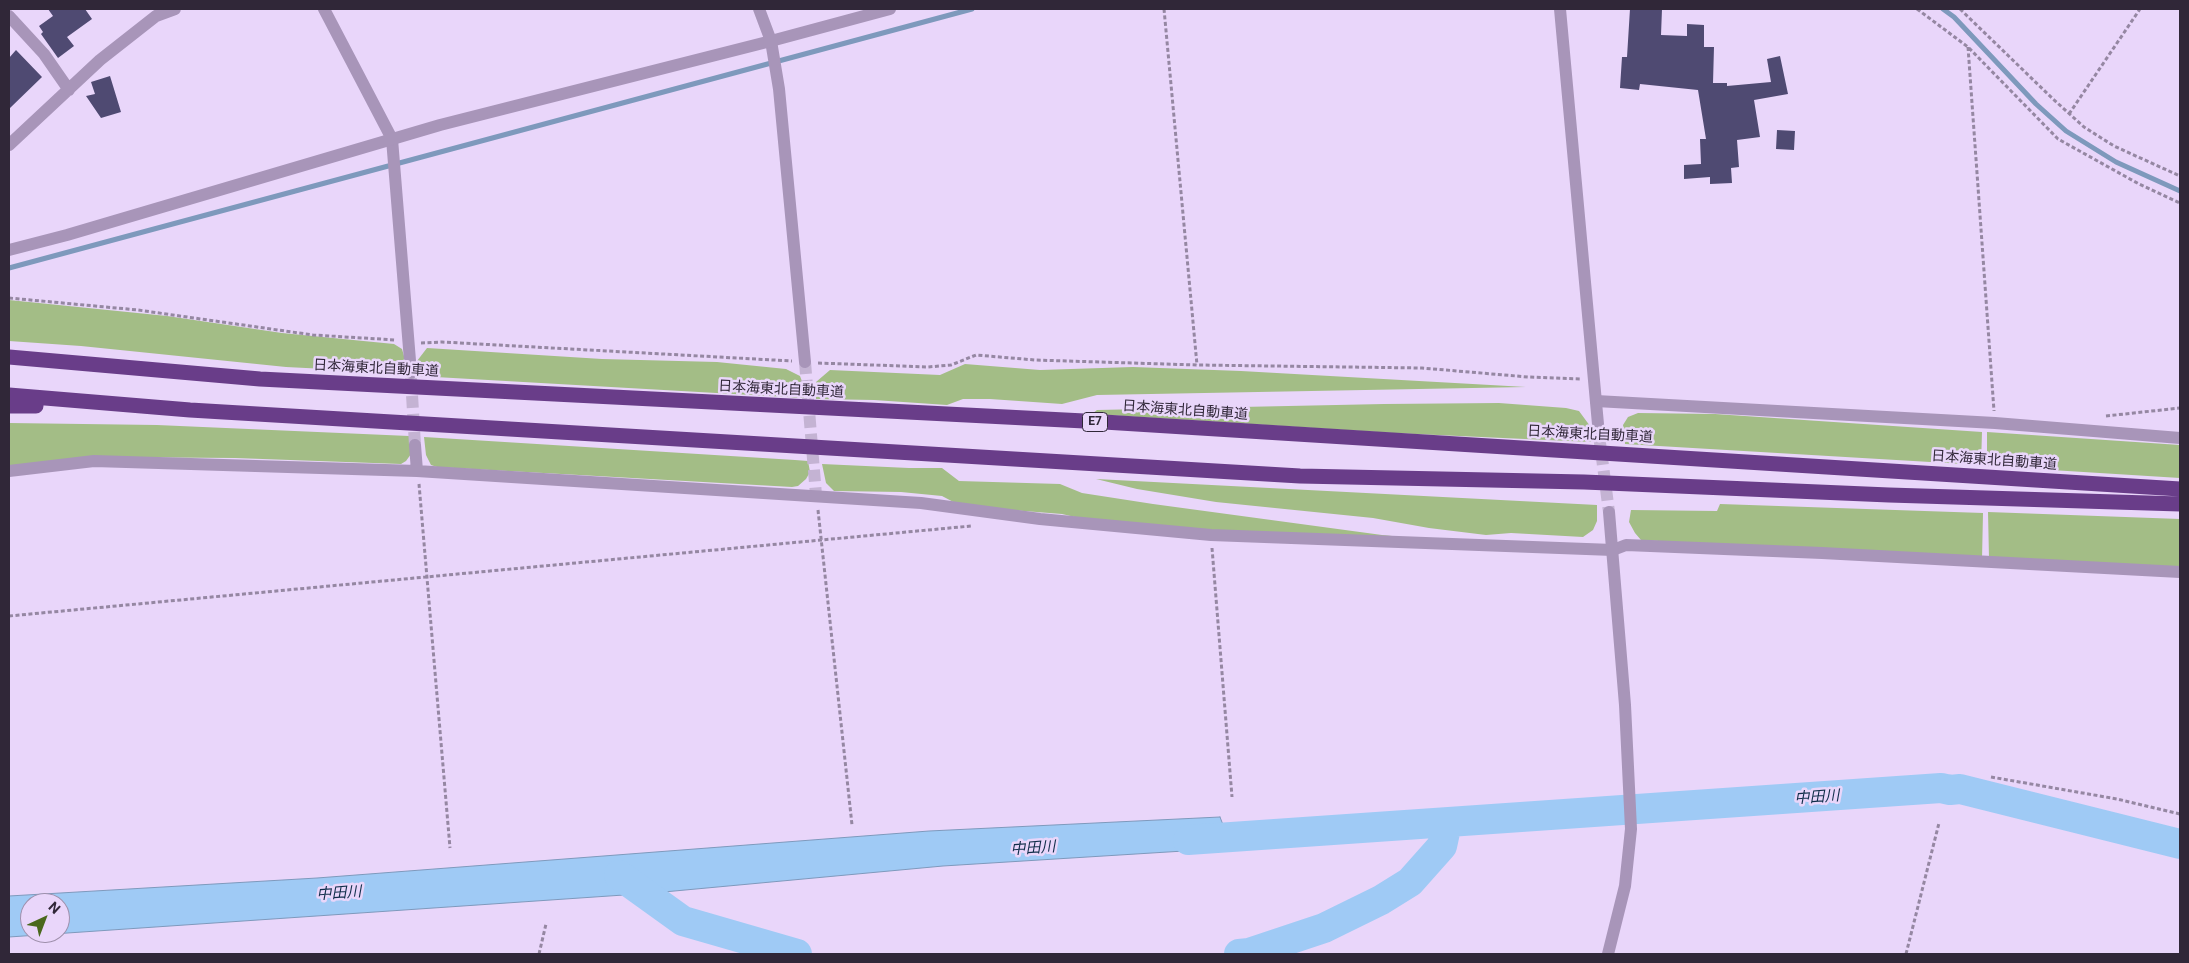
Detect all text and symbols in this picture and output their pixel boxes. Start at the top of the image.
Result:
street label: 日本海東北自動車道 [313,357,439,381]
street label: 日本海東北自動車道 [718,378,844,402]
street label: 日本海東北自動車道 [1122,398,1248,424]
road number: E7 [1082,412,1108,432]
street label: 日本海東北自動車道 [1527,423,1653,447]
street label: 日本海東北自動車道 [1931,448,2057,474]
water label: 中田川 [1794,787,1840,809]
water label: 中田川 [1010,838,1056,860]
water label: 中田川 [316,883,362,905]
north arrow [20,893,70,943]
text: N [45,899,64,917]

